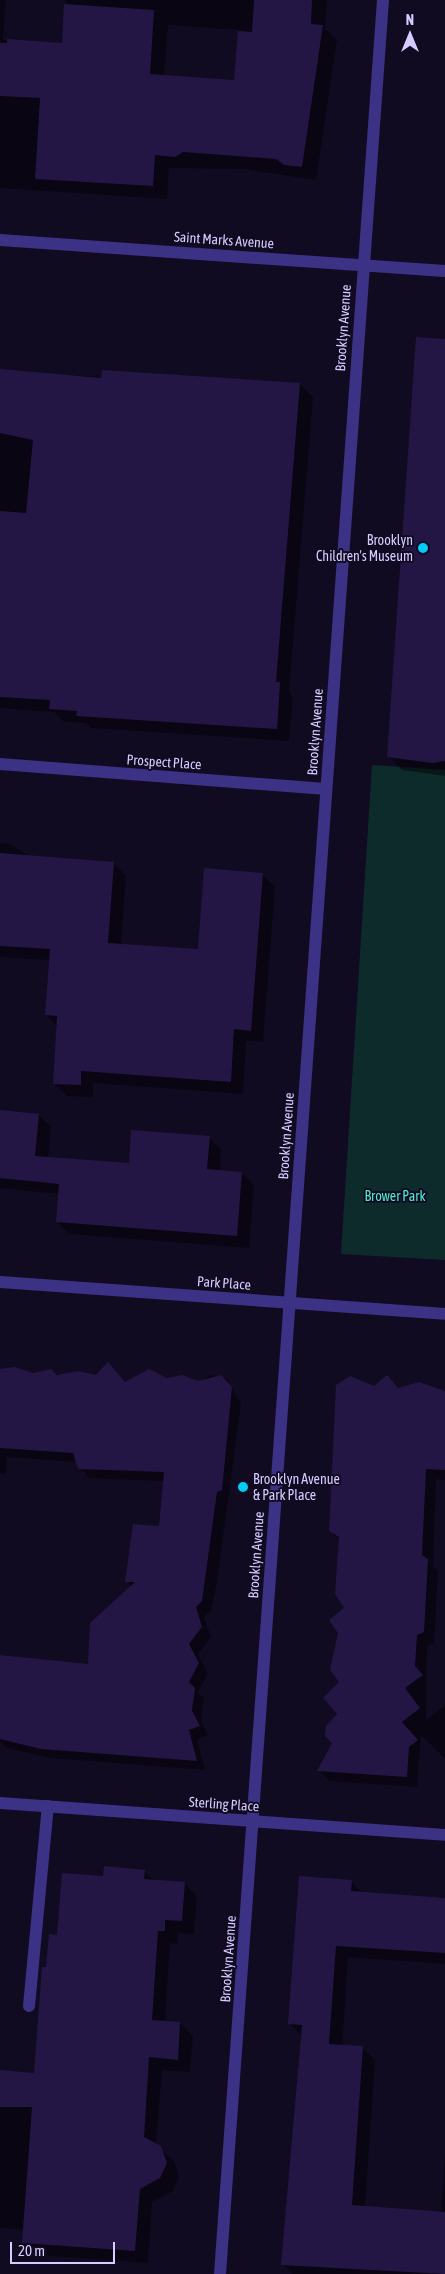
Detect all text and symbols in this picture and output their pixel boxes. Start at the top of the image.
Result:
north arrow [385,10,435,60]
text: N [406,12,414,28]
street label: Saint Marks Avenue [173,228,275,252]
street label: Brooklyn Avenue [332,284,354,372]
place label: Brooklyn Children's Museum [316,532,413,564]
marker: Brooklyn Children's Museum [417,542,429,554]
street label: Brooklyn Avenue [304,688,326,776]
street label: Prospect Place [126,751,202,773]
street label: Brooklyn Avenue [275,1092,297,1180]
park label: Brower Park [364,1188,426,1204]
street label: Park Place [197,1273,251,1293]
place label: Brooklyn Avenue & Park Place [253,1471,340,1504]
marker: Brooklyn Avenue & Park Place [237,1481,249,1493]
street label: Brooklyn Avenue [245,1511,267,1599]
street label: Sterling Place [188,1793,260,1815]
street label: Brooklyn Avenue [217,1915,239,2003]
scale bar [12,2232,118,2264]
text: 20 m [18,2242,45,2259]

